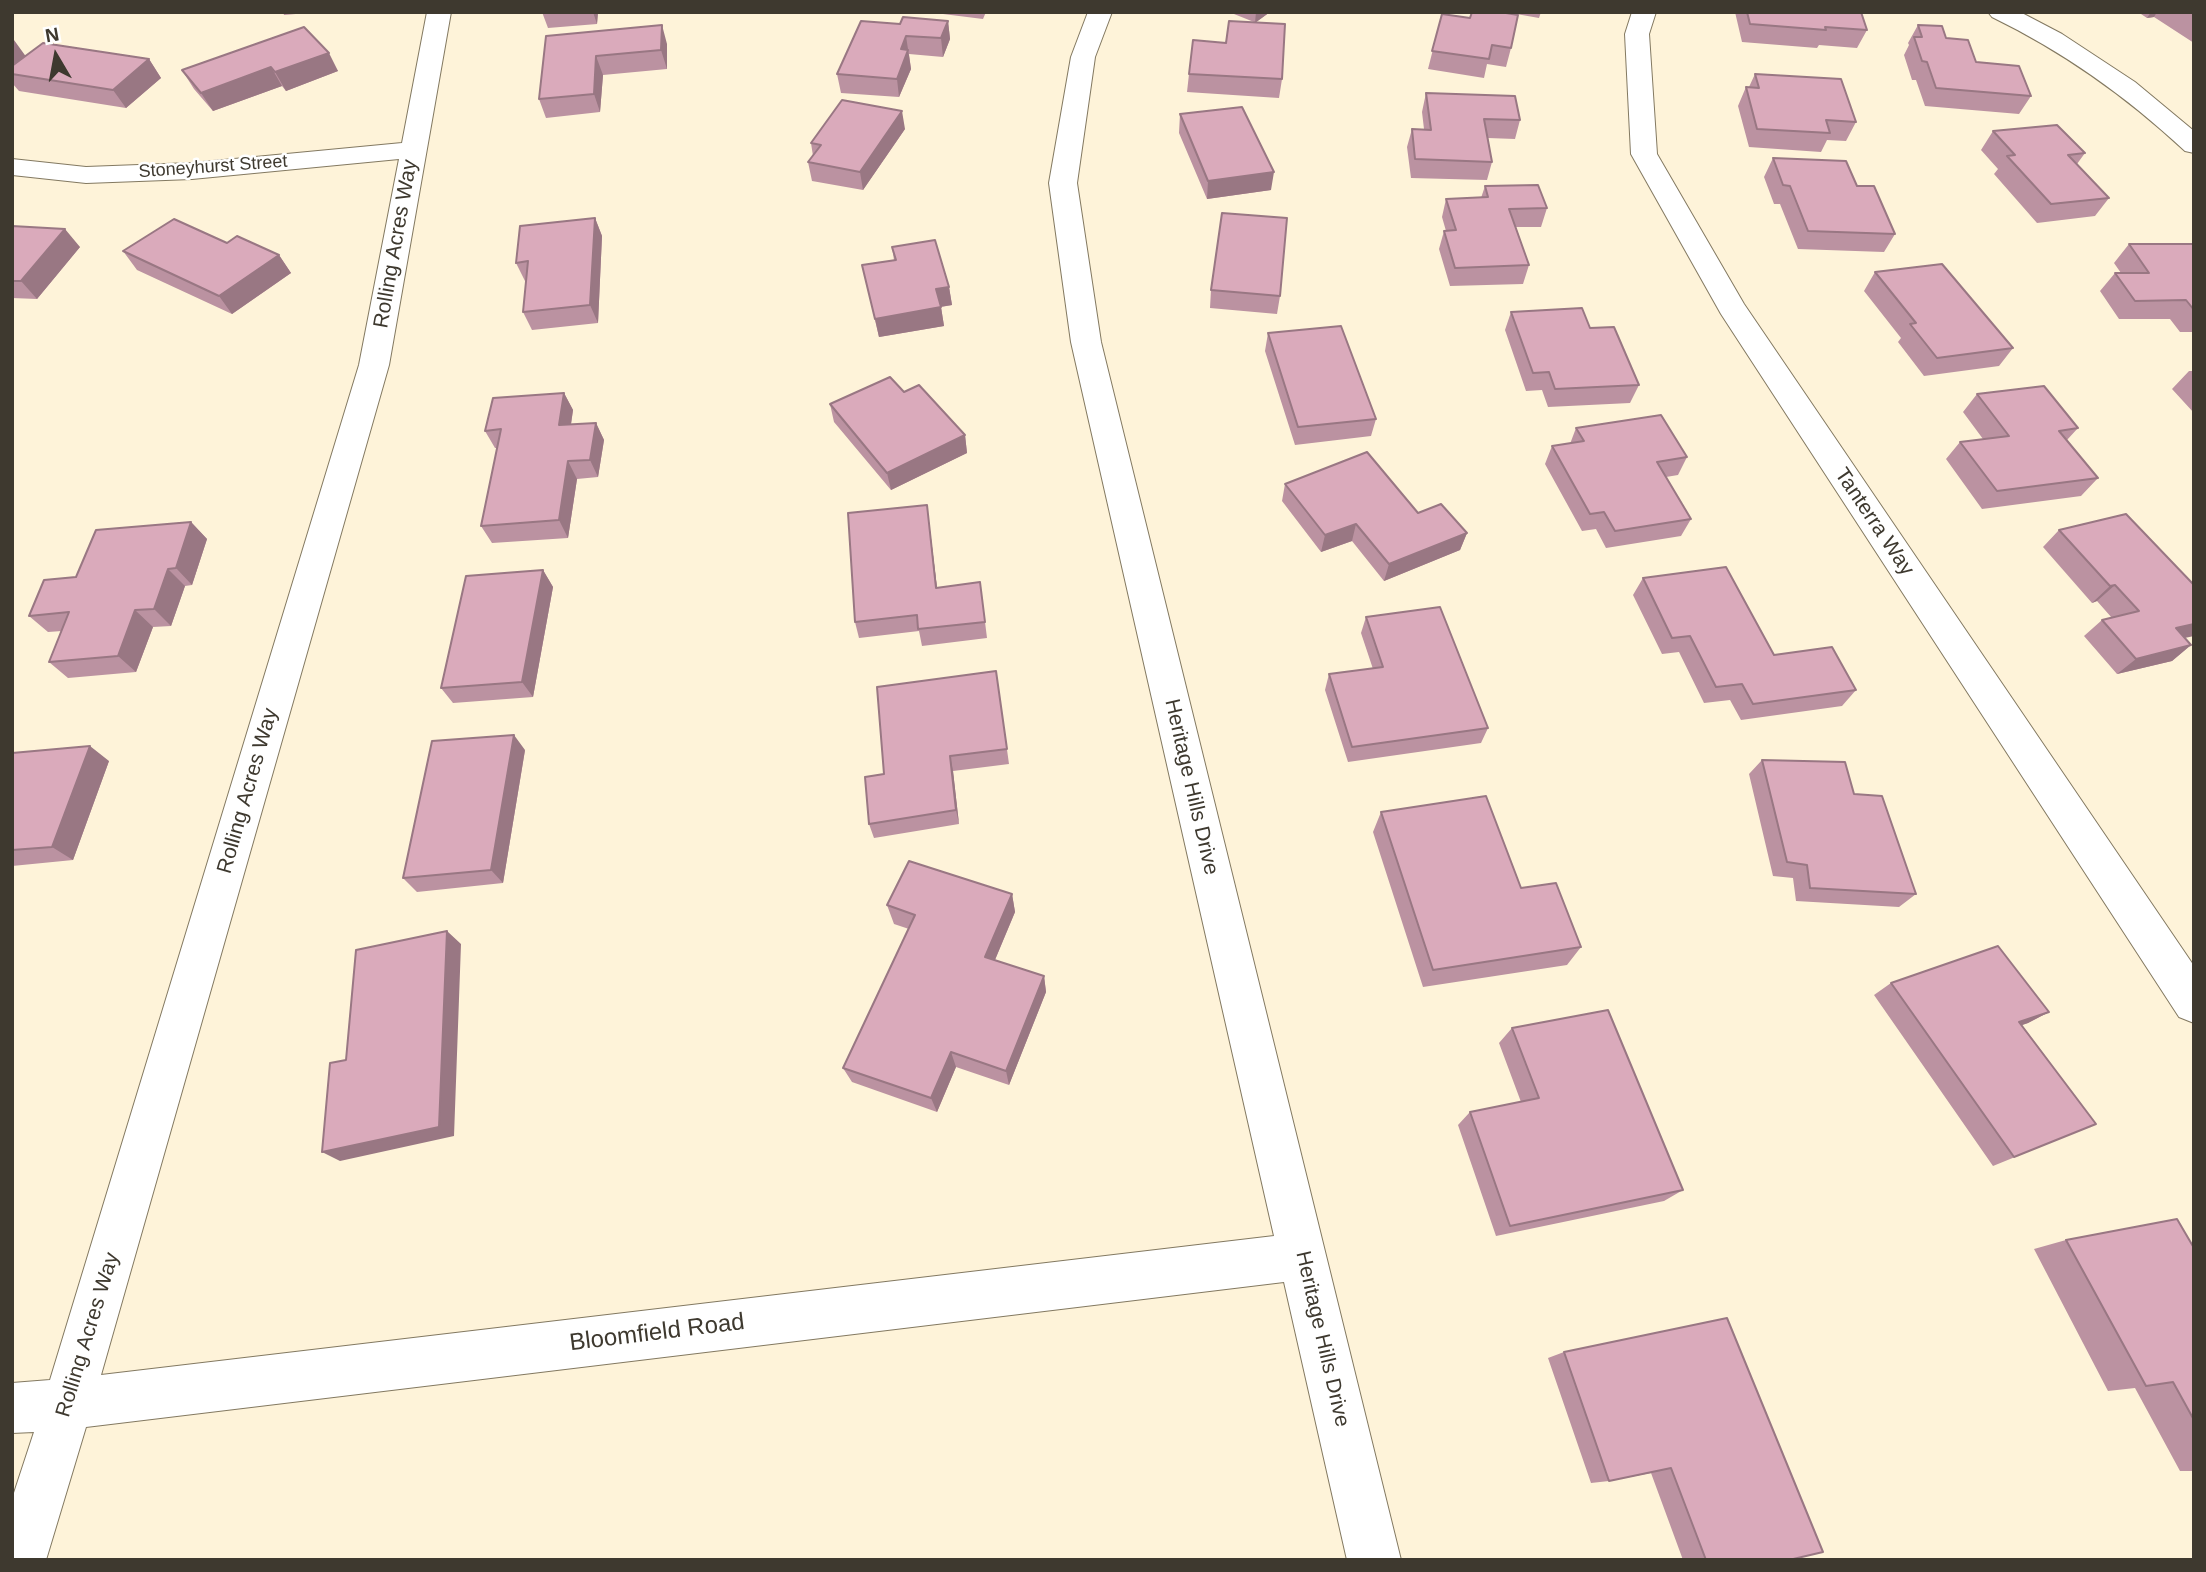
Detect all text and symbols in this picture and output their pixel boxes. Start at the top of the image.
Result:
north arrow [21,21,91,91]
text: N [44,23,61,46]
street label: Stoneyhurst Street [138,151,288,183]
street label: Rolling Acres Way [369,158,423,330]
street label: Tanterra Way [1829,464,1919,580]
street label: Heritage Hills Drive [1159,697,1223,877]
street label: Rolling Acres Way [212,705,284,877]
street label: Heritage Hills Drive [1290,1249,1354,1429]
street label: Rolling Acres Way [51,1250,125,1420]
street label: Bloomfield Road [568,1308,746,1358]

